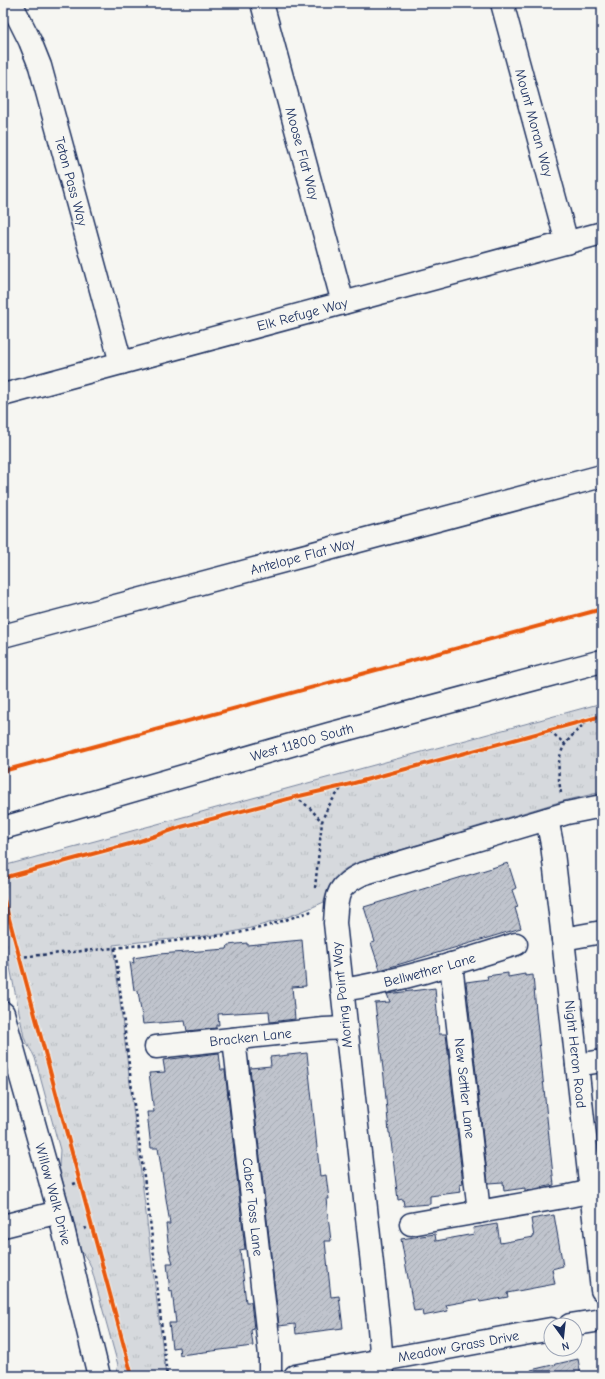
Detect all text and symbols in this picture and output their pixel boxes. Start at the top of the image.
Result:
street label: Mount Moran Way [512,67,557,179]
street label: Moose Flat Way [282,105,324,203]
street label: Teton Pass Way [51,135,92,229]
street label: Elk Refuge Way [255,294,350,334]
street label: Antelope Flat Way [248,534,358,578]
street label: West 11800 South [248,719,355,765]
street label: Moring Point Way [328,940,356,1049]
street label: Bellwether Lane [382,949,478,990]
street label: Night Heron Road [561,999,590,1109]
street label: Bracken Lane [208,1024,292,1050]
street label: New Settler Lane [451,1037,479,1139]
street label: Willow Walk Drive [32,1141,75,1247]
street label: Caber Toss Lane [239,1157,267,1257]
north arrow [543,1317,583,1357]
street label: Meadow Grass Drive [396,1327,520,1365]
text: N [560,1339,571,1353]

